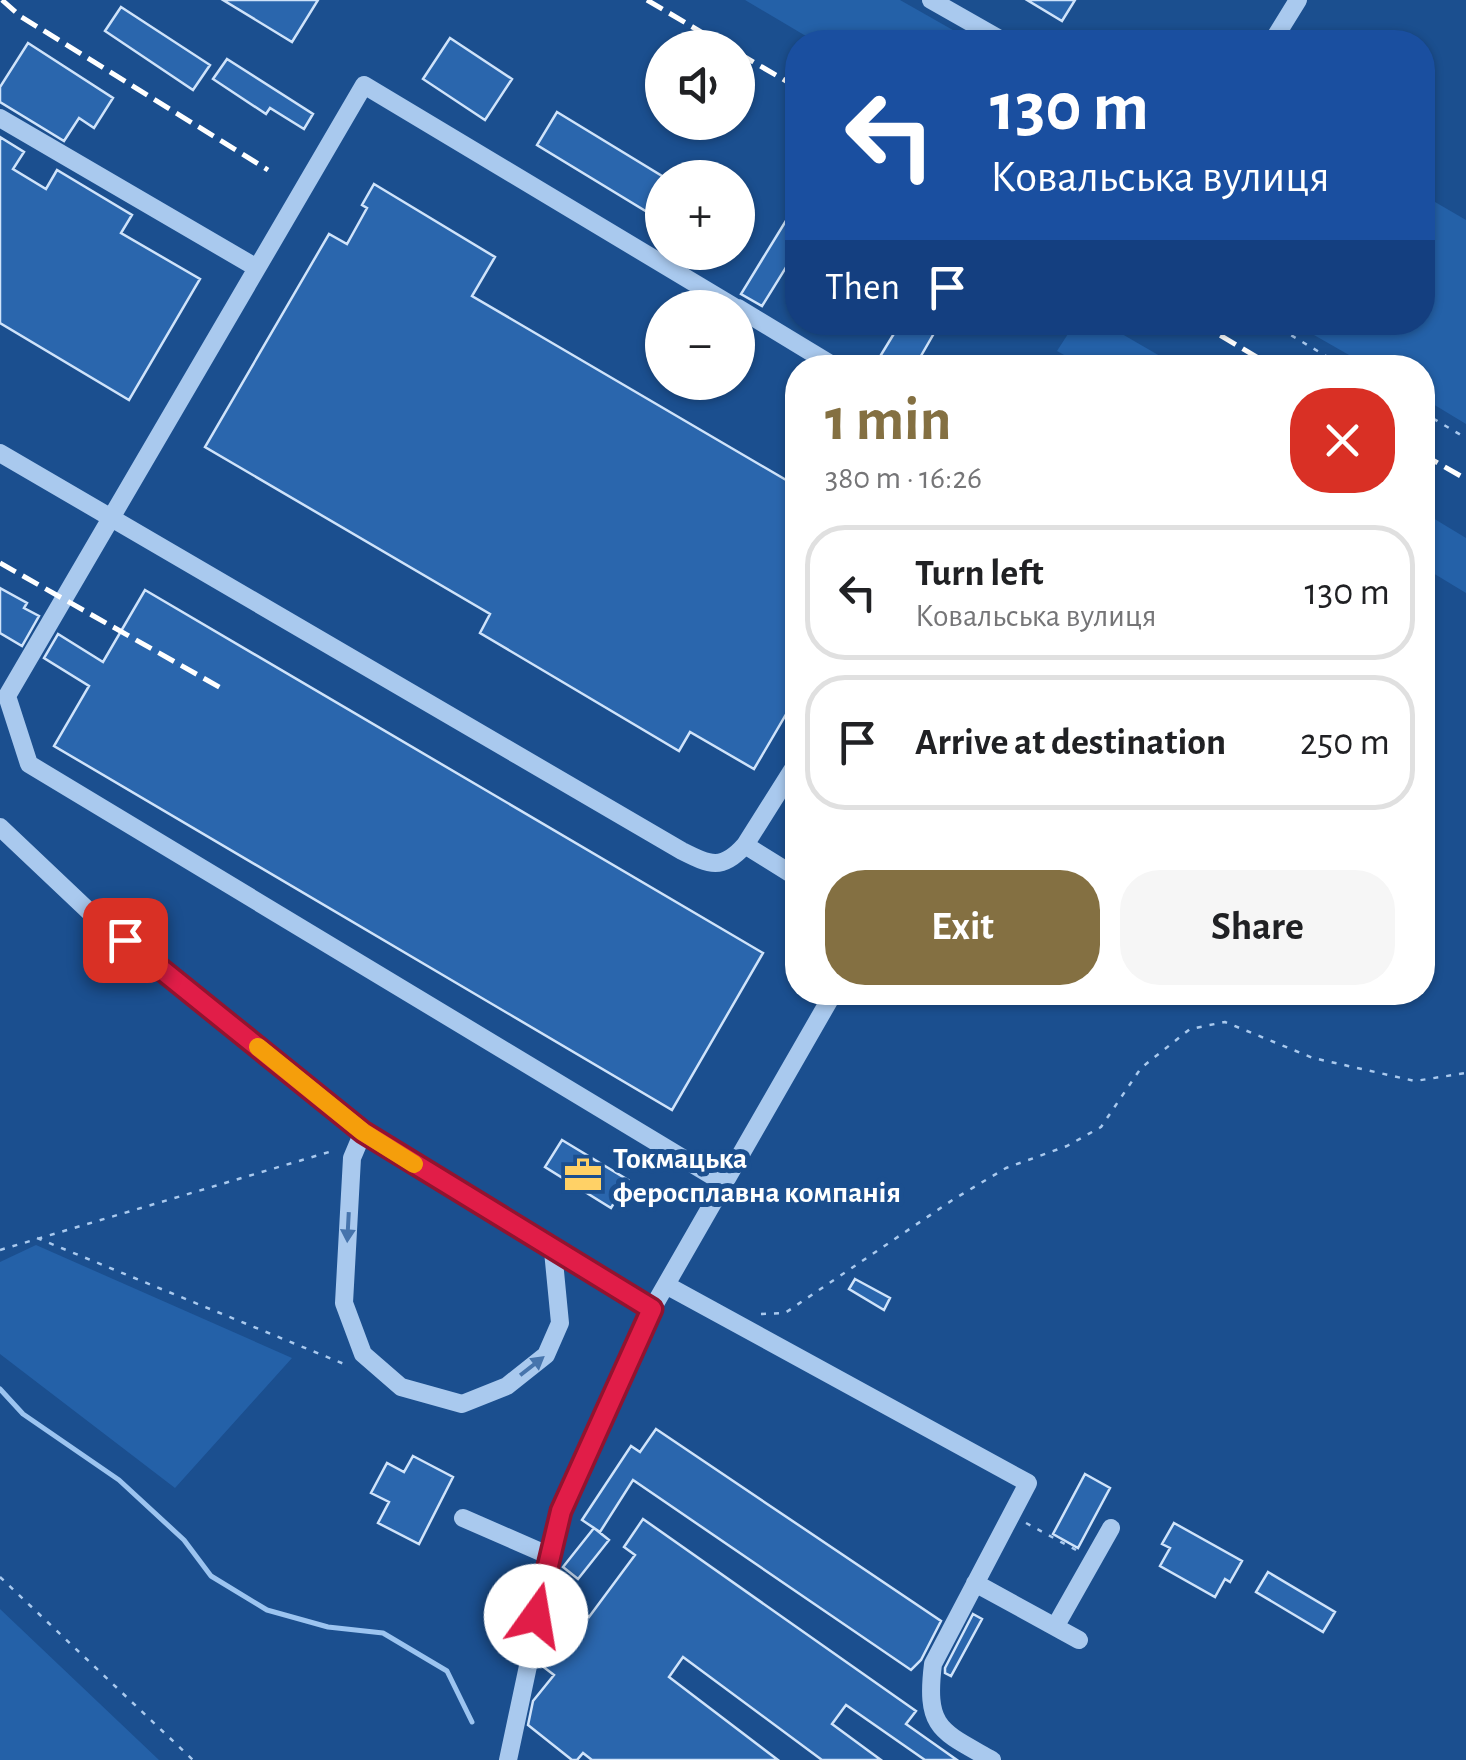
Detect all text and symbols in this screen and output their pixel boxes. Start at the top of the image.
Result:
map controls [645,30,755,400]
button: sound [645,30,755,140]
icon: left [825,70,955,200]
text: 130 m [990,73,1149,143]
text: Ковальська вулиця [990,155,1330,200]
button: + [645,160,755,270]
icon: arrive [920,260,975,315]
text: Then [825,269,900,307]
button: − [645,290,755,400]
button: close [1290,388,1395,493]
text: 1 min [825,391,951,451]
text: 380 m · 16:26 [825,462,982,494]
text: Turn left [915,555,1043,593]
icon: left [830,565,885,620]
text: 130 m [1305,574,1390,612]
text: Ковальська вулиця [915,600,1157,632]
icon: arrive [830,715,885,770]
text: Arrive at destination [915,724,1226,762]
text: 250 m [1300,724,1390,762]
button: Exit [825,870,1100,985]
button: Share [1120,870,1395,985]
pin [83,898,168,983]
icon: arrive [98,913,153,968]
place label: Токмацька феросплавна компанія [613,1144,901,1208]
office icon: Токмацька феросплавна компанія [562,1154,604,1196]
one-way arrow [340,1212,356,1243]
one-way arrow [520,1356,545,1377]
position arrow [484,1564,588,1668]

